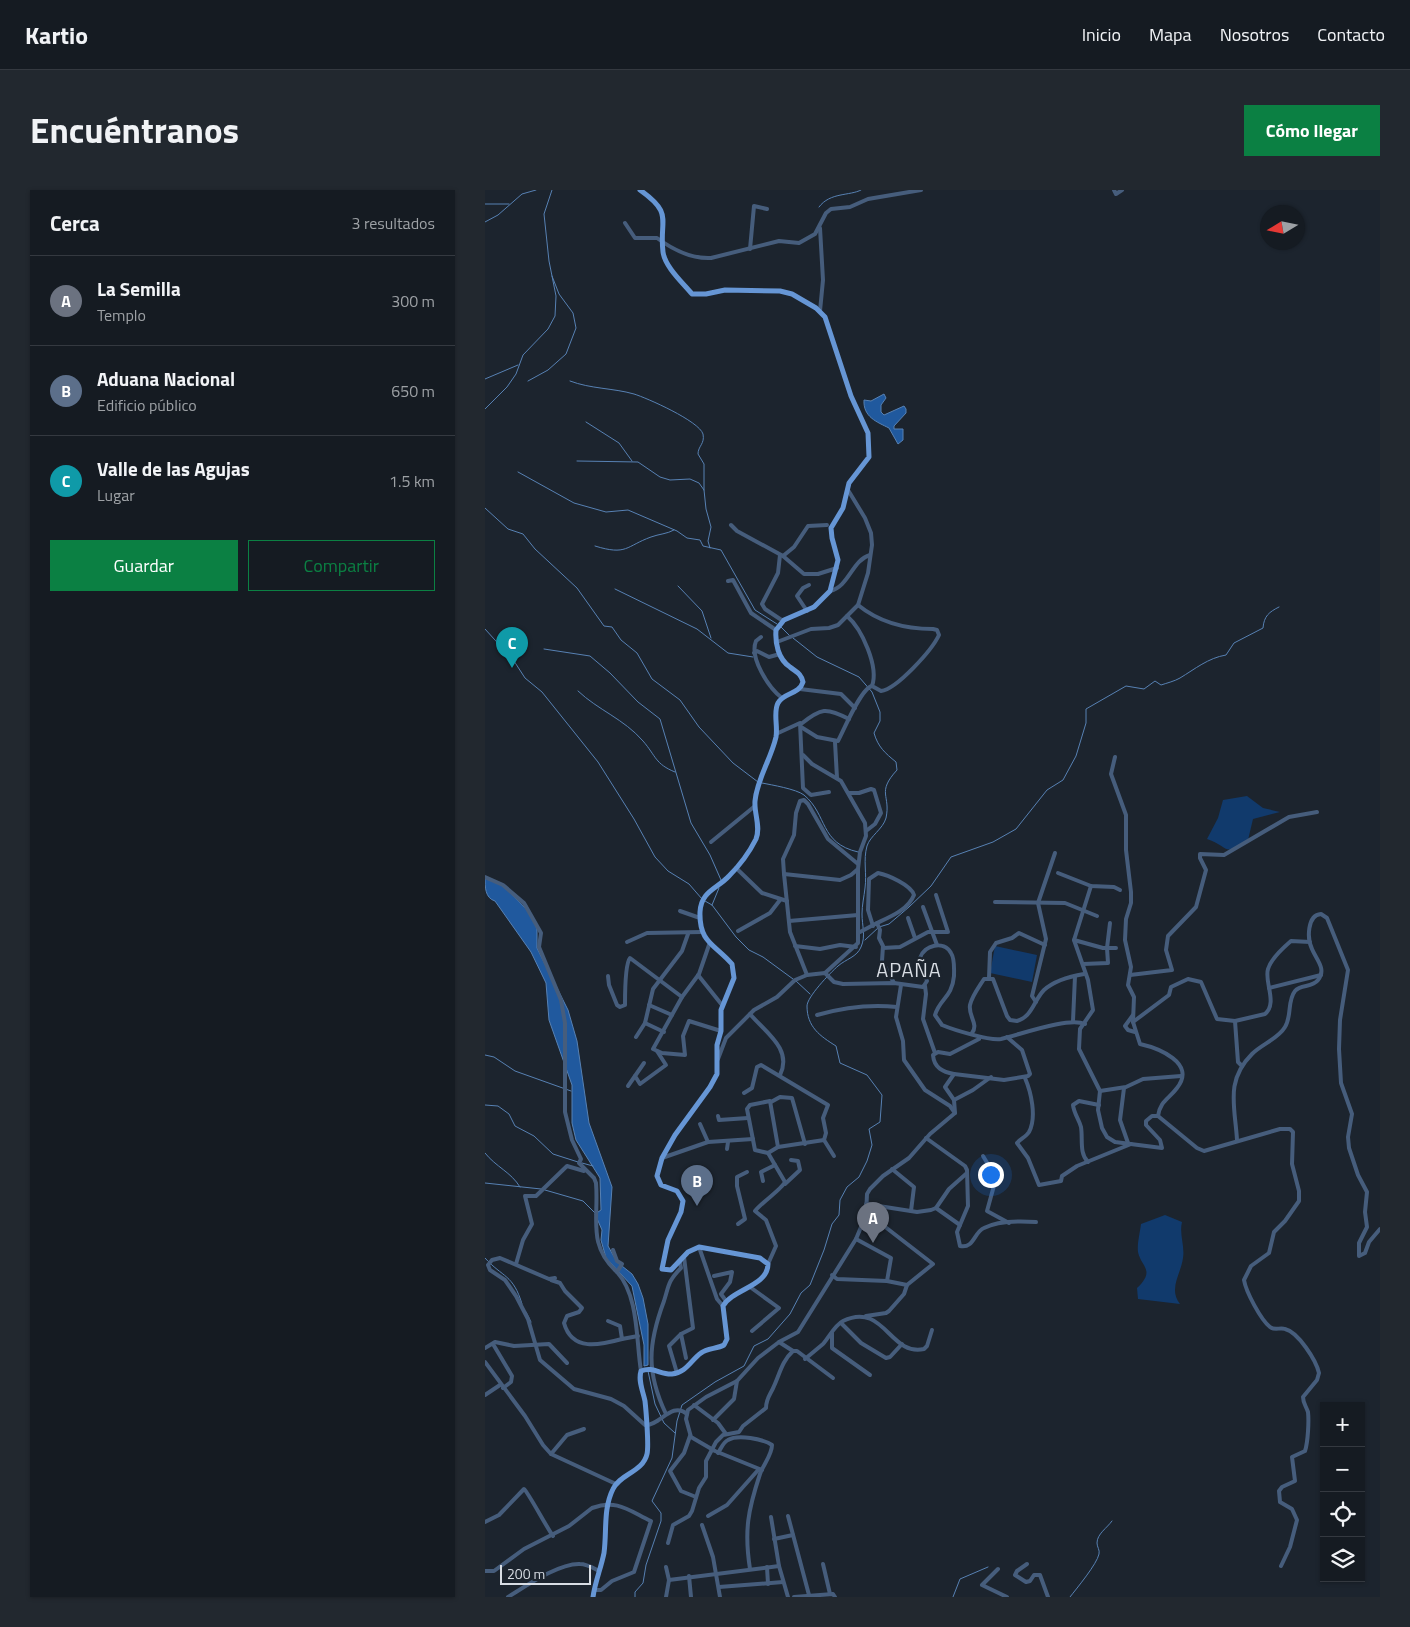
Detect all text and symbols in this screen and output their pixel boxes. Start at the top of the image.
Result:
text: Kartio [25,17,88,53]
text: Inicio [1082,21,1121,48]
text: Mapa [1149,21,1192,48]
text: Nosotros [1220,21,1289,48]
text: Contacto [1317,21,1385,48]
text: Encuéntranos [30,103,239,157]
button: Cómo llegar [1244,105,1380,156]
north arrow [1260,205,1305,250]
text: Cerca [50,207,100,239]
text: 3 resultados [351,211,435,235]
text: La Semilla [97,274,181,303]
text: A [61,289,71,313]
text: 300 m [391,289,435,313]
text: Templo [97,303,146,327]
text: Aduana Nacional [97,364,235,393]
text: B [61,379,71,403]
text: 650 m [391,379,435,403]
text: Edificio público [97,393,197,417]
text: Valle de las Agujas [97,454,250,483]
text: C [62,469,70,493]
text: 1.5 km [389,469,435,493]
text: Lugar [97,483,135,507]
button: Guardar [50,540,238,591]
button: Compartir [248,540,435,591]
pin: C [496,627,528,668]
district label: APAÑA [876,954,942,985]
your location [978,1162,1004,1188]
pin: B [681,1165,713,1206]
pin: A [857,1202,889,1243]
map controls [1320,1402,1365,1582]
button: + [1320,1402,1365,1447]
button: − [1320,1447,1365,1492]
button: locate [1320,1492,1365,1537]
button: layers [1320,1537,1365,1582]
scale bar [500,1562,591,1585]
text: 200 m [507,1563,545,1584]

